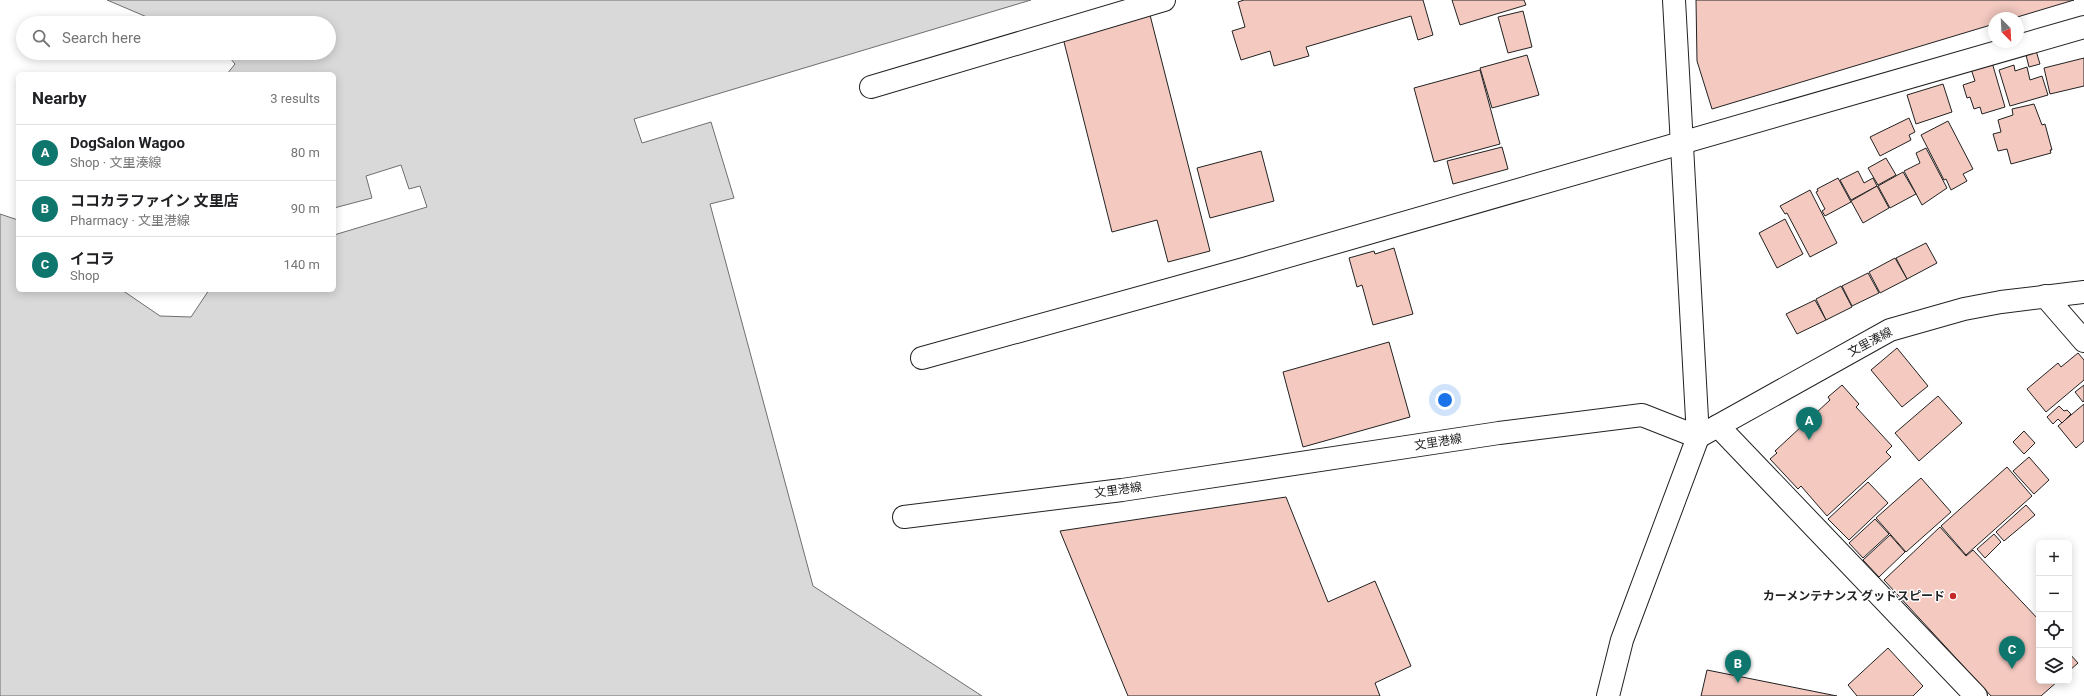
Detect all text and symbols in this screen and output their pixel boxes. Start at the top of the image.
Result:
north arrow [1988,12,2024,48]
search box [16,16,336,60]
icon: search [30,27,52,49]
text: Search here [62,29,141,47]
text: Nearby [32,88,87,108]
text: 3 results [270,91,320,106]
text: DogSalon Wagoo [70,134,185,152]
text: A [41,145,49,160]
text: 80 m [291,145,320,160]
text: Shop · 文里湊線 [70,155,161,170]
text: ココカラファイン 文里店 [70,192,239,210]
text: B [41,201,49,216]
text: 90 m [291,201,320,216]
text: Pharmacy · 文里港線 [70,213,190,228]
text: イコラ [70,250,115,268]
text: C [41,257,49,272]
text: 140 m [283,257,320,272]
text: Shop [70,268,100,283]
street label: 文里湊線 [1846,325,1894,359]
your location [1435,390,1455,410]
pin: A [1796,407,1822,440]
street label: 文里港線 [1413,431,1463,453]
street label: 文里港線 [1093,480,1143,500]
map controls [2036,540,2072,684]
button: + [2036,540,2072,576]
button: − [2036,576,2072,612]
place label: カーメンテナンス グッドスピード [1763,589,1945,603]
marker: カーメンテナンス グッドスピード [1948,591,1958,601]
button: locate [2036,612,2072,648]
pin: C [1999,636,2025,669]
button: layers [2036,648,2072,684]
pin: B [1725,650,1751,683]

